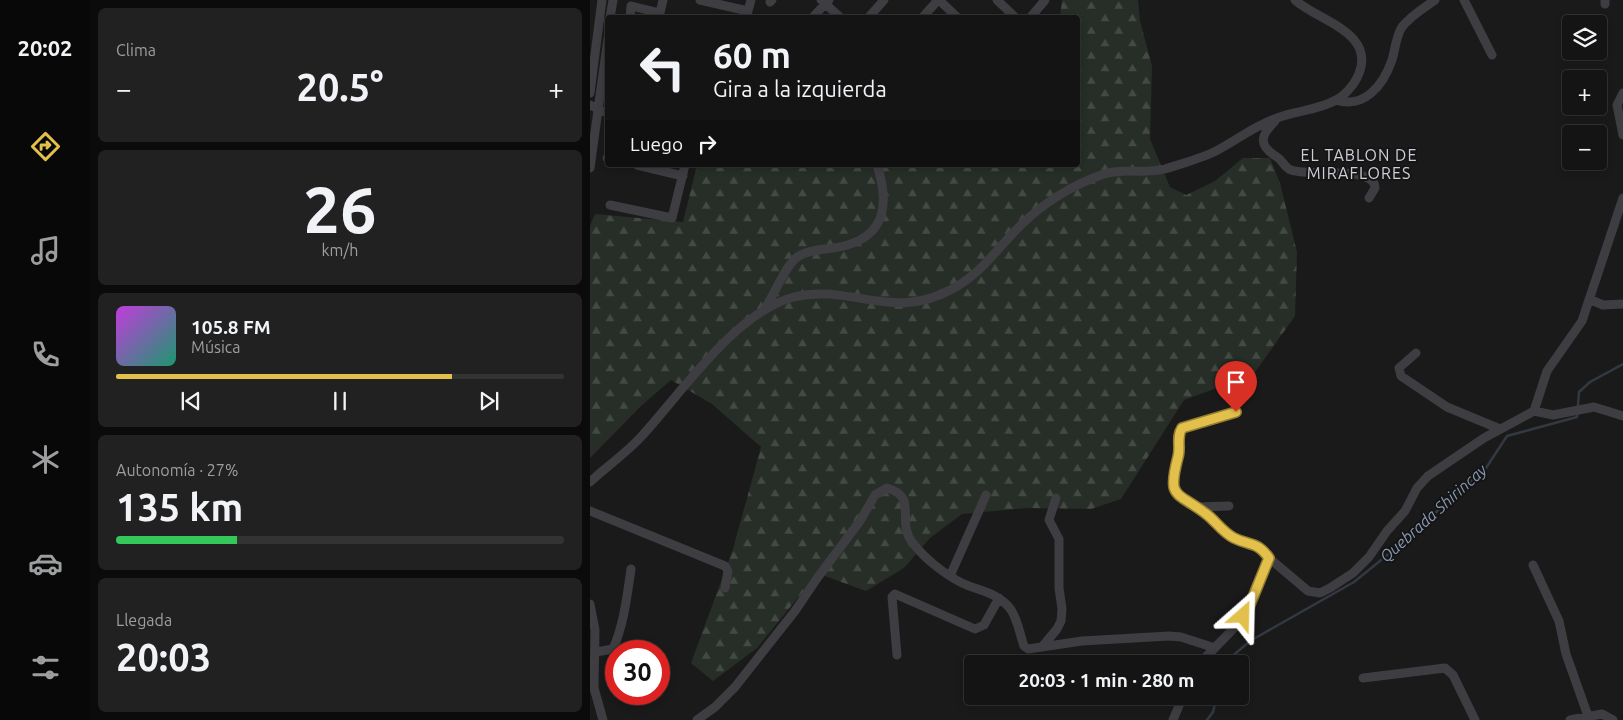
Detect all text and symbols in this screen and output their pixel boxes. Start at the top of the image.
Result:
map controls [1562,15,1607,170]
button: layers [1562,15,1607,60]
text: 20:02 [17,35,73,60]
icon: left [630,35,695,100]
text: 60 m [713,35,791,75]
text: Clima [116,41,156,59]
text: 20.5° [296,66,384,108]
button: + [1562,70,1607,115]
text: − [116,73,132,104]
text: + [548,73,564,104]
text: Gira a la izquierda [713,76,887,101]
button: − [1562,125,1607,170]
icon: directions [28,129,63,164]
icon: right [693,130,721,158]
text: Luego [630,133,683,155]
district label: EL TABLON DE MIRAFLORES [1301,146,1417,182]
text: 26 [303,172,377,245]
icon: music [28,233,63,268]
text: km/h [322,241,358,259]
text: 105.8 FM [191,316,271,338]
icon: phone [28,337,63,372]
text: Música [191,338,241,356]
pin [1215,361,1257,412]
icon: arrive [1222,368,1250,396]
icon: previous [177,387,205,415]
icon: pause [326,387,354,415]
icon: next [475,387,503,415]
icon: climate [28,442,63,477]
water label: Quebrada Shirincay [1376,460,1491,566]
text: Autonomía · 27% [116,461,238,479]
text: 135 km [116,486,243,528]
icon: car [28,546,63,581]
position arrow [1216,589,1268,641]
text: Llegada [116,611,172,629]
text: 20:03 [116,636,211,678]
speed limit sign: 30 [605,640,670,705]
icon: filters [28,650,63,685]
text: 20:03 · 1 min · 280 m [1019,669,1194,691]

